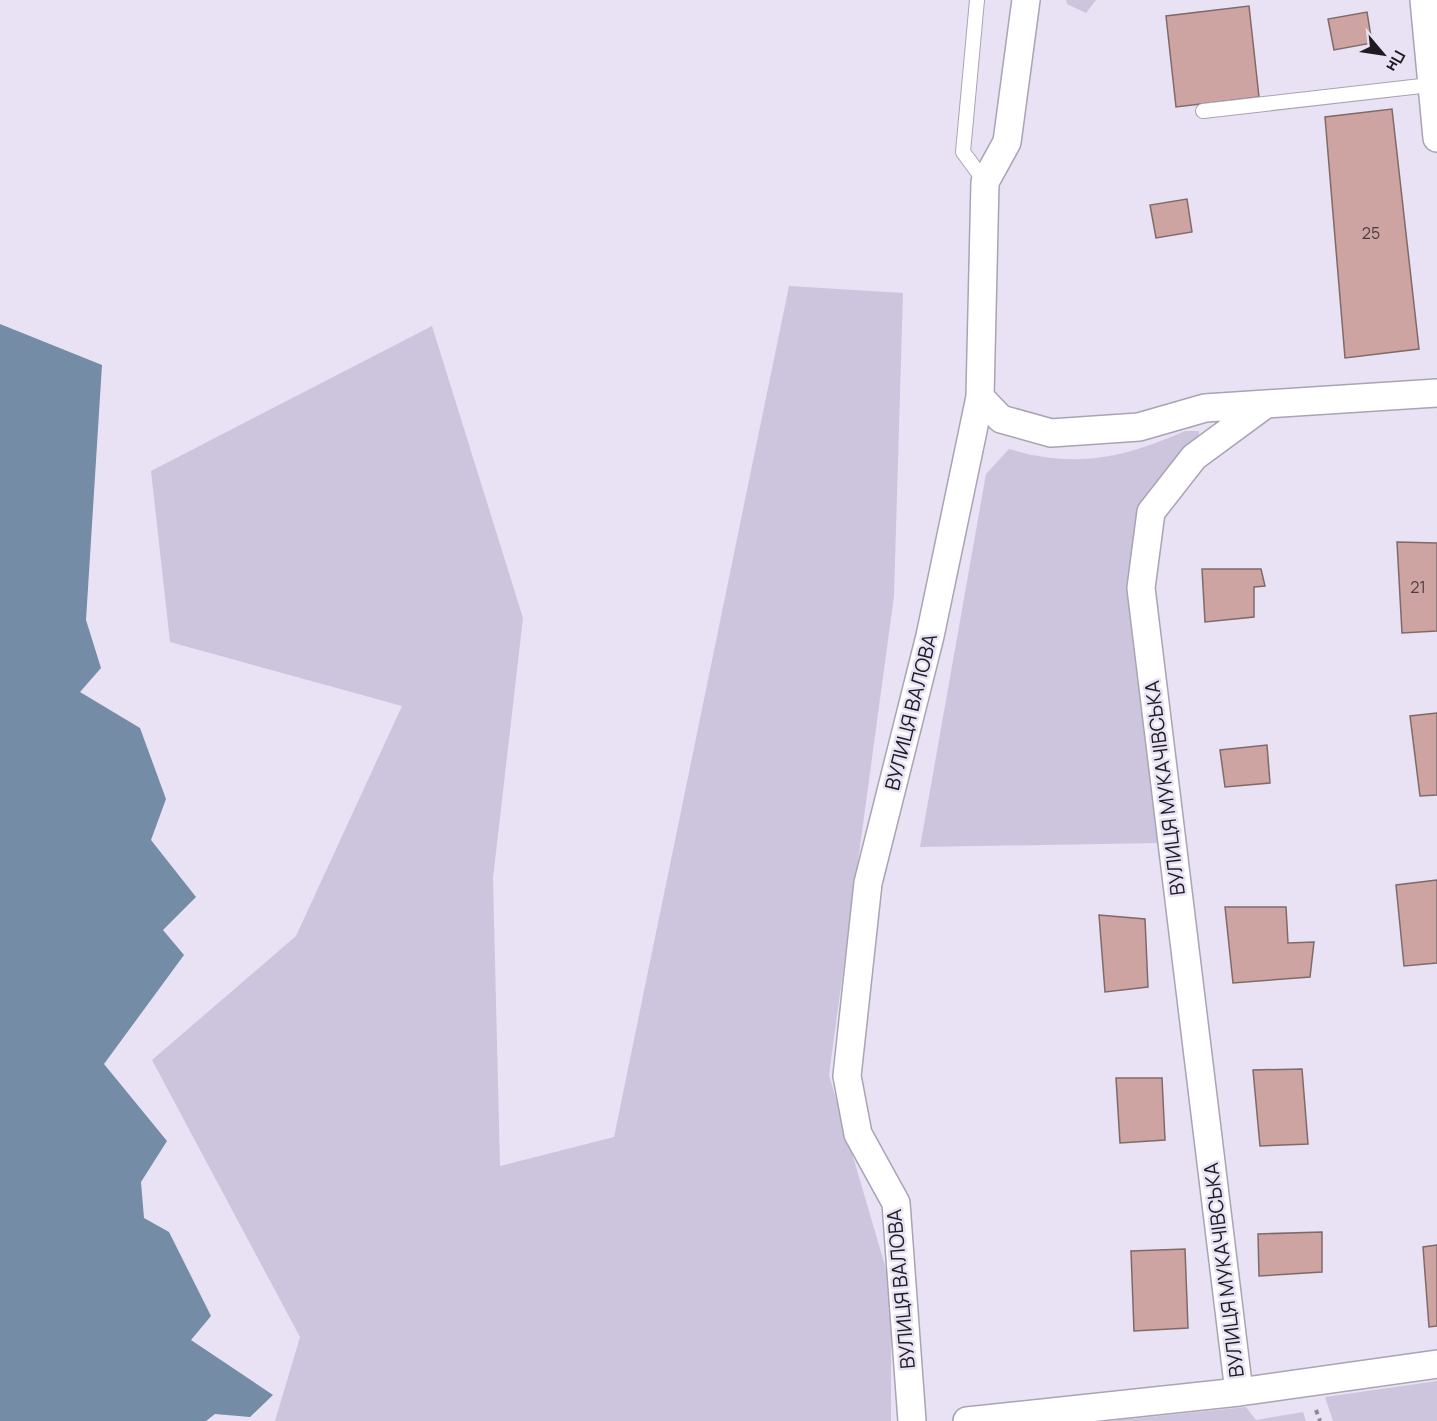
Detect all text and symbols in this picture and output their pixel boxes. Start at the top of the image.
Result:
north arrow [1353,24,1413,84]
text: Пн [1381,47,1411,76]
house number: 25 [1362,222,1380,244]
house number: 21 [1410,576,1426,598]
street label: ВУЛИЦЯ ВАЛОВА [878,630,943,793]
street label: ВУЛИЦЯ МУКАЧІВСЬКА [1138,679,1191,897]
street label: ВУЛИЦЯ МУКАЧІВСЬКА [1197,1161,1250,1379]
street label: ВУЛИЦЯ ВАЛОВА [880,1208,921,1370]

